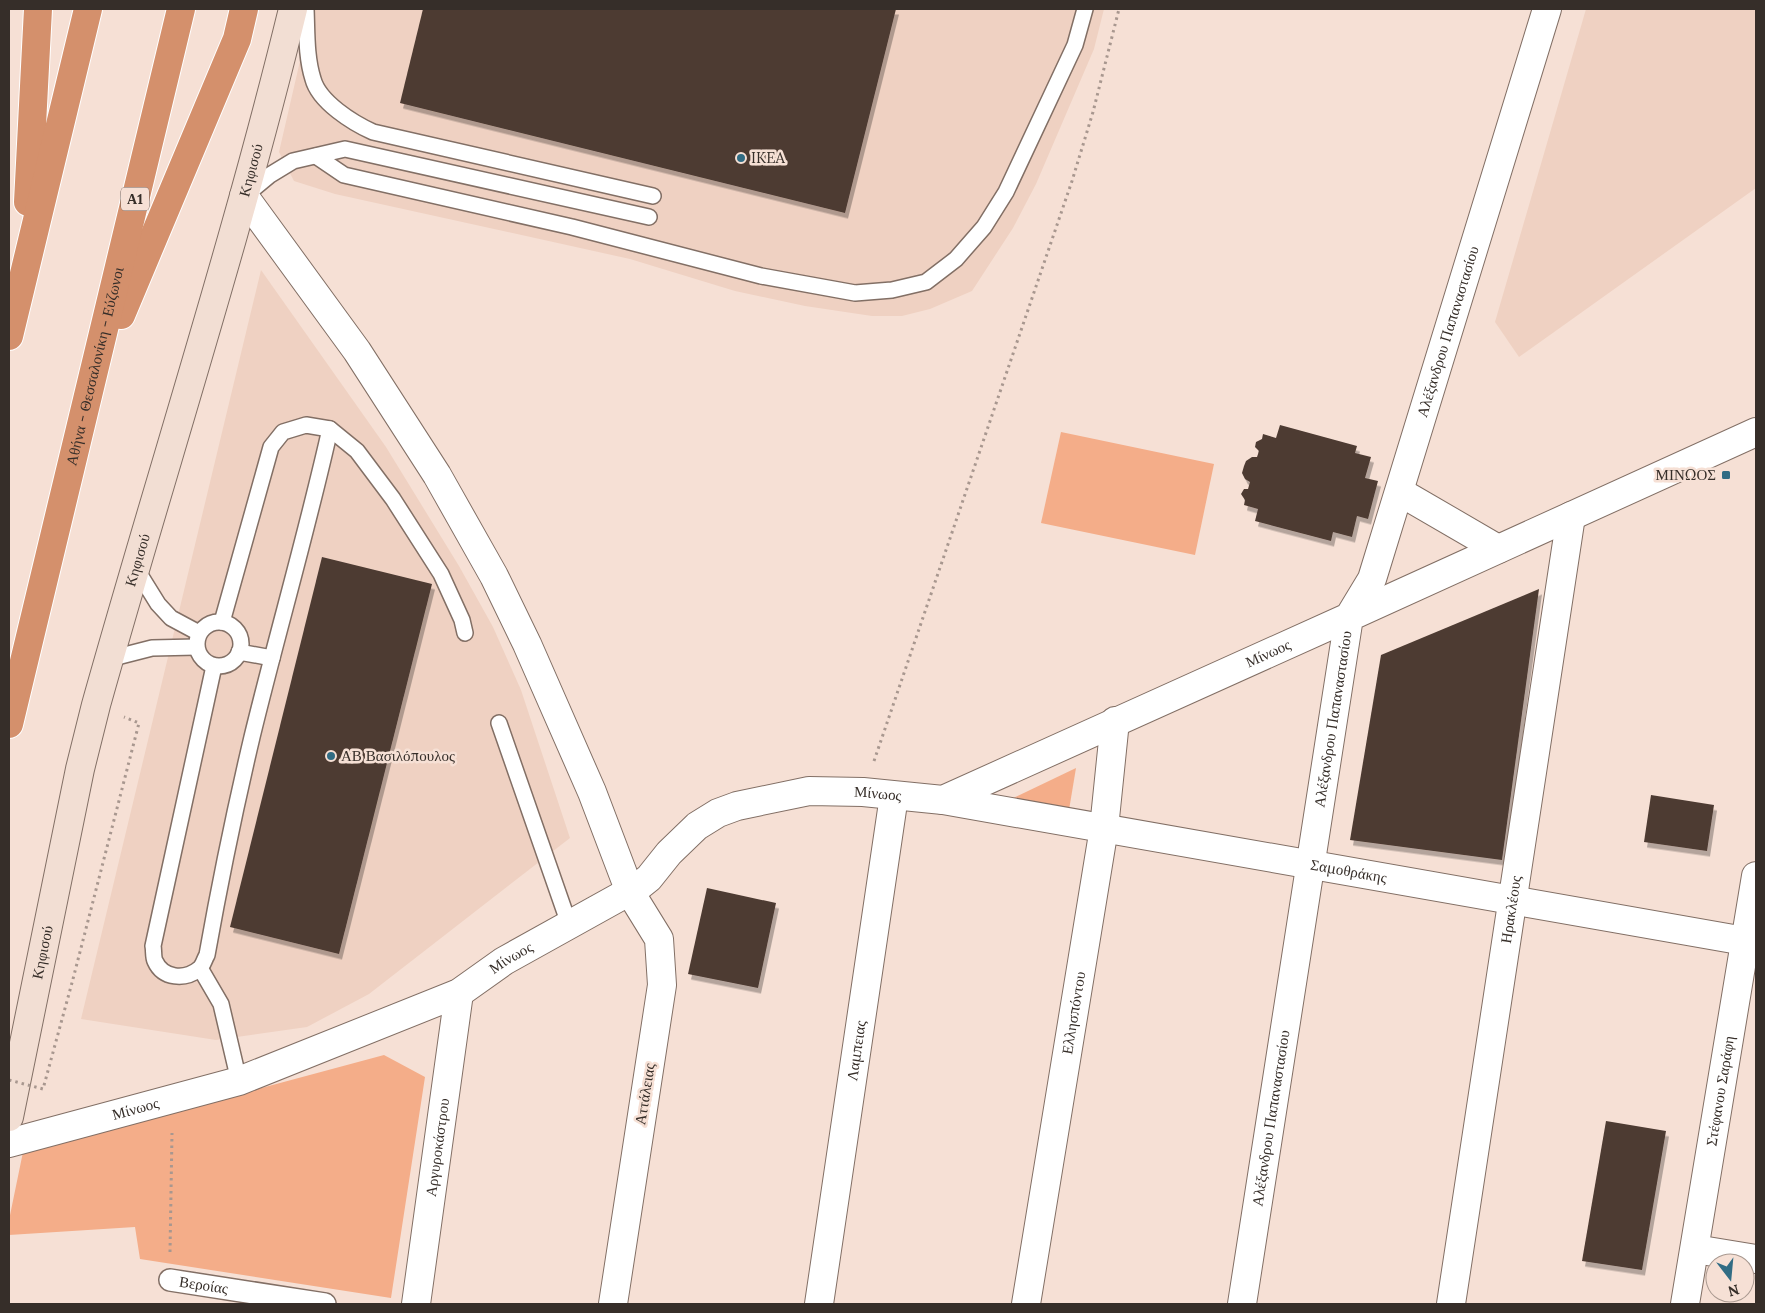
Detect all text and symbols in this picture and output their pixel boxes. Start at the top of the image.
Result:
street label: Κηφισού [234,141,267,199]
place label: IKEA [751,148,786,167]
marker: IKEA [735,152,747,164]
road number: Α1 [121,188,149,210]
street label: Αλέξανδρου Παπαναστασίου [1412,243,1483,419]
street label: Αθήνα - Θεσσαλονίκη - Εύζωνοι [62,265,128,467]
place label: ΜΙΝΩΟΣ [1656,465,1716,484]
marker: ΜΙΝΩΟΣ [1720,469,1732,481]
street label: Κηφισού [120,531,154,589]
street label: Αλέξανδρου Παπαναστασίου [1310,629,1356,809]
street label: Μίνωος [1242,635,1293,671]
place label: ΑΒ Βασιλόπουλος [341,746,455,765]
marker: ΑΒ Βασιλόπουλος [325,750,337,762]
street label: Μίνωος [854,782,903,805]
street label: Σαμοθράκης [1309,855,1389,887]
street label: Ηρακλέους [1496,874,1525,945]
street label: Κηφισού [27,924,57,981]
street label: Μίνωος [485,937,536,978]
street label: Ελλησπόντου [1057,970,1089,1056]
street label: Λαμπειας [842,1019,870,1082]
street label: Αλέξανδρου Παπαναστασίου [1247,1029,1294,1208]
street label: Στέφανου Σαράφη [1701,1034,1738,1147]
street label: Αττάλειας [630,1062,659,1126]
street label: Μίνωος [110,1093,161,1124]
street label: Αργυροκάστρου [421,1097,453,1198]
north arrow [1705,1253,1755,1303]
street label: Βεροίας [178,1272,229,1298]
text: N [1726,1280,1741,1301]

